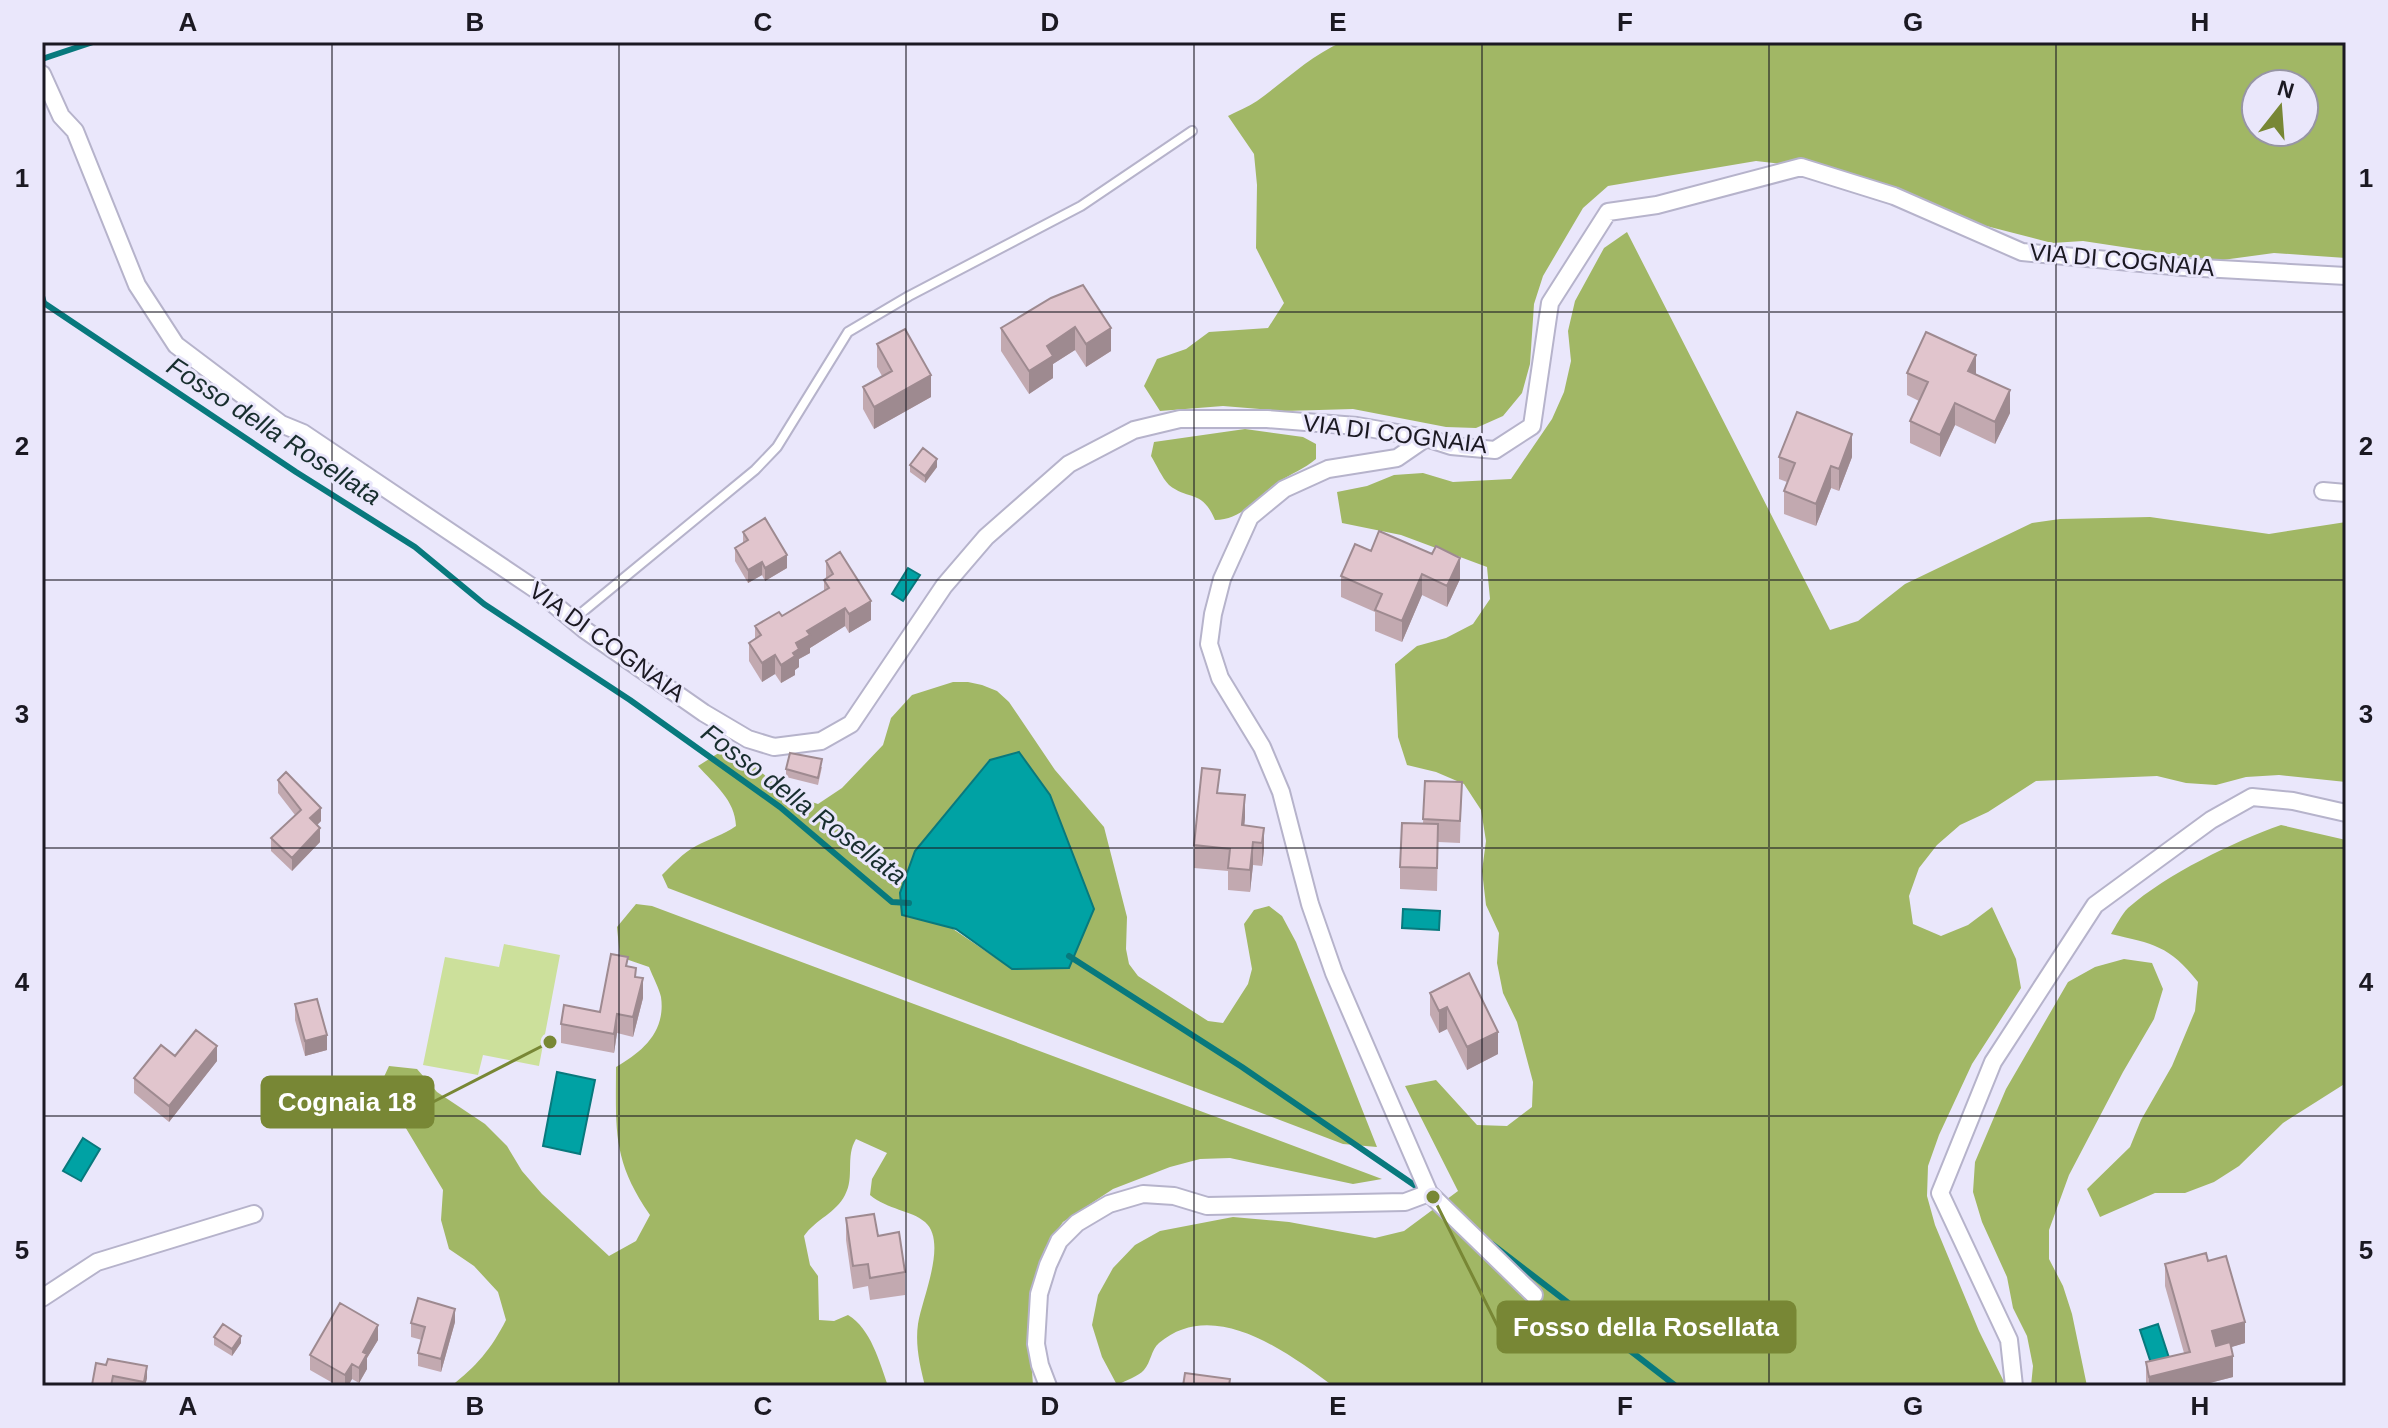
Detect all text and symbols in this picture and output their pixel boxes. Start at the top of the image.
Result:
text: A [179,7,198,37]
text: B [466,7,484,37]
text: C [754,7,773,37]
text: D [1041,7,1059,37]
text: E [1329,7,1347,37]
text: F [1617,7,1633,37]
text: G [1903,7,1923,37]
text: H [2191,7,2209,37]
north arrow [2240,68,2320,148]
text: N [2274,75,2297,104]
text: 1 [15,163,29,193]
text: 1 [2359,163,2373,193]
street label: VIA DI COGNAIA [2029,238,2216,281]
water label: Fosso della Rosellata [162,351,386,511]
street label: VIA DI COGNAIA [1301,409,1489,458]
text: 2 [15,431,29,461]
text: 2 [2359,431,2373,461]
street label: VIA DI COGNAIA [524,576,690,707]
text: 3 [15,699,29,729]
text: 3 [2359,699,2373,729]
water label: Fosso della Rosellata [696,717,912,891]
text: 4 [15,967,30,997]
text: 4 [2359,967,2374,997]
callout: Cognaia 18 [262,1077,433,1127]
text: Cognaia 18 [278,1087,416,1117]
text: 5 [15,1235,29,1265]
text: 5 [2359,1235,2373,1265]
callout: Fosso della Rosellata [1498,1302,1795,1352]
text: Fosso della Rosellata [1513,1312,1779,1342]
text: A [179,1391,198,1421]
text: B [466,1391,484,1421]
text: C [754,1391,773,1421]
text: D [1041,1391,1059,1421]
text: E [1329,1391,1347,1421]
text: F [1617,1391,1633,1421]
text: G [1903,1391,1923,1421]
text: H [2191,1391,2209,1421]

